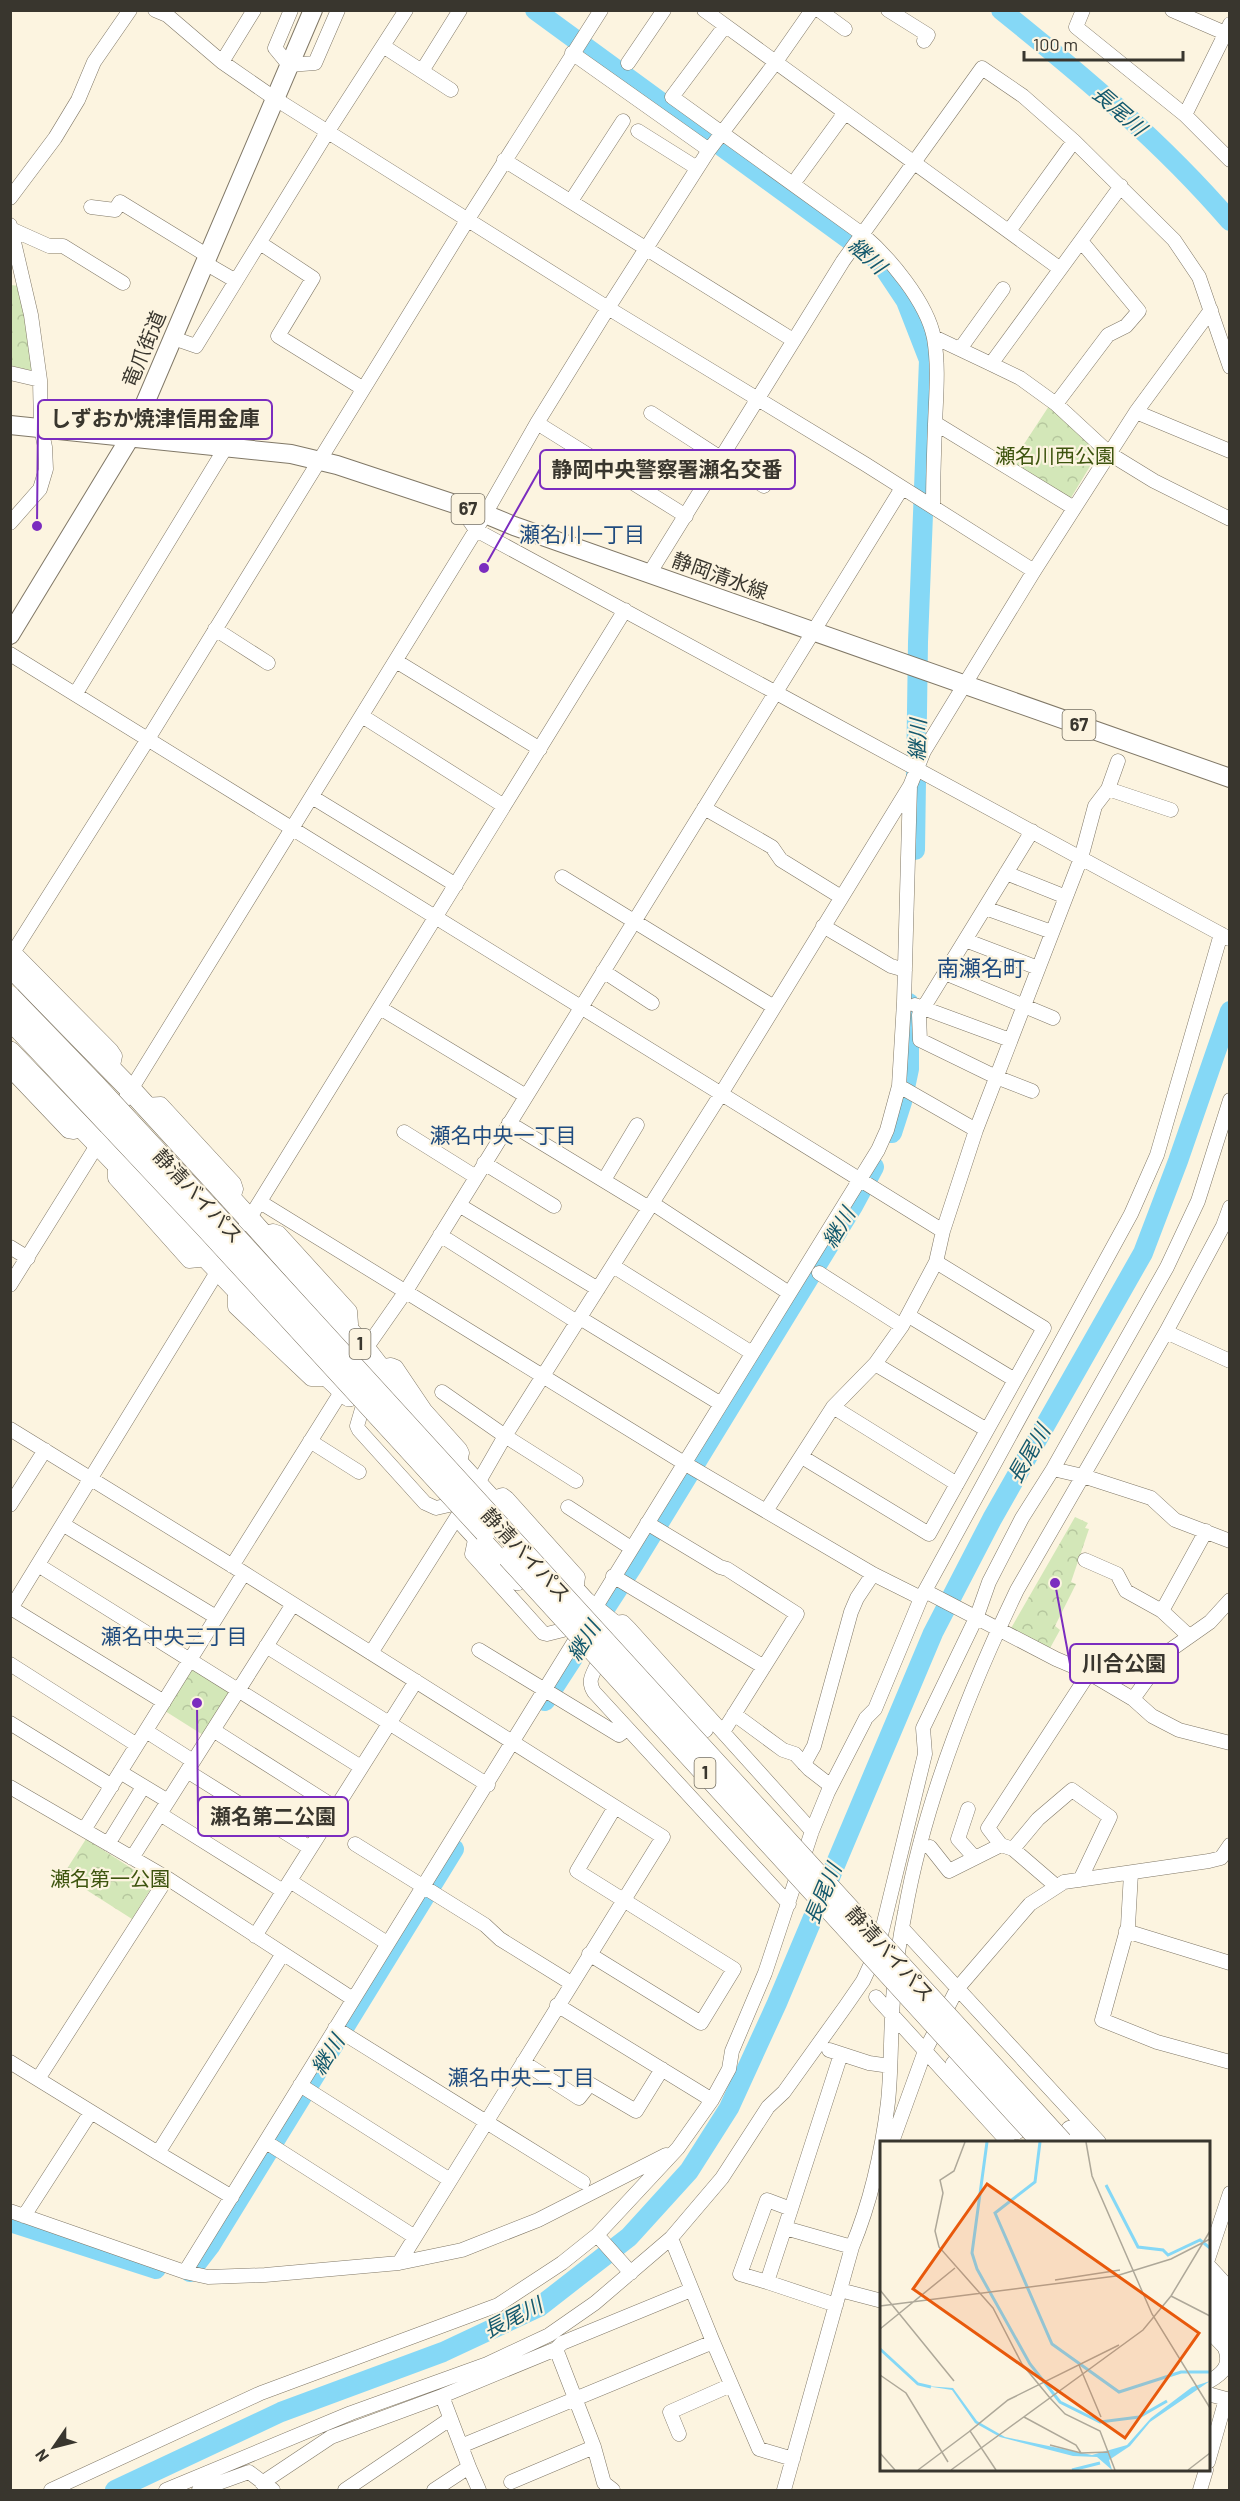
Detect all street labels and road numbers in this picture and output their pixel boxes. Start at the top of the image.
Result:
street label: 竜爪街道 [116,307,170,390]
road number: 67 [452,494,484,524]
street label: 静岡清水線 [669,547,771,603]
road number: 67 [1062,710,1096,740]
street label: 静清バイパス [149,1143,248,1247]
road number: 1 [350,1329,370,1359]
street label: 静清バイパス [477,1502,576,1606]
road number: 1 [694,1758,716,1788]
street label: 静清バイパス [842,1901,940,2006]

